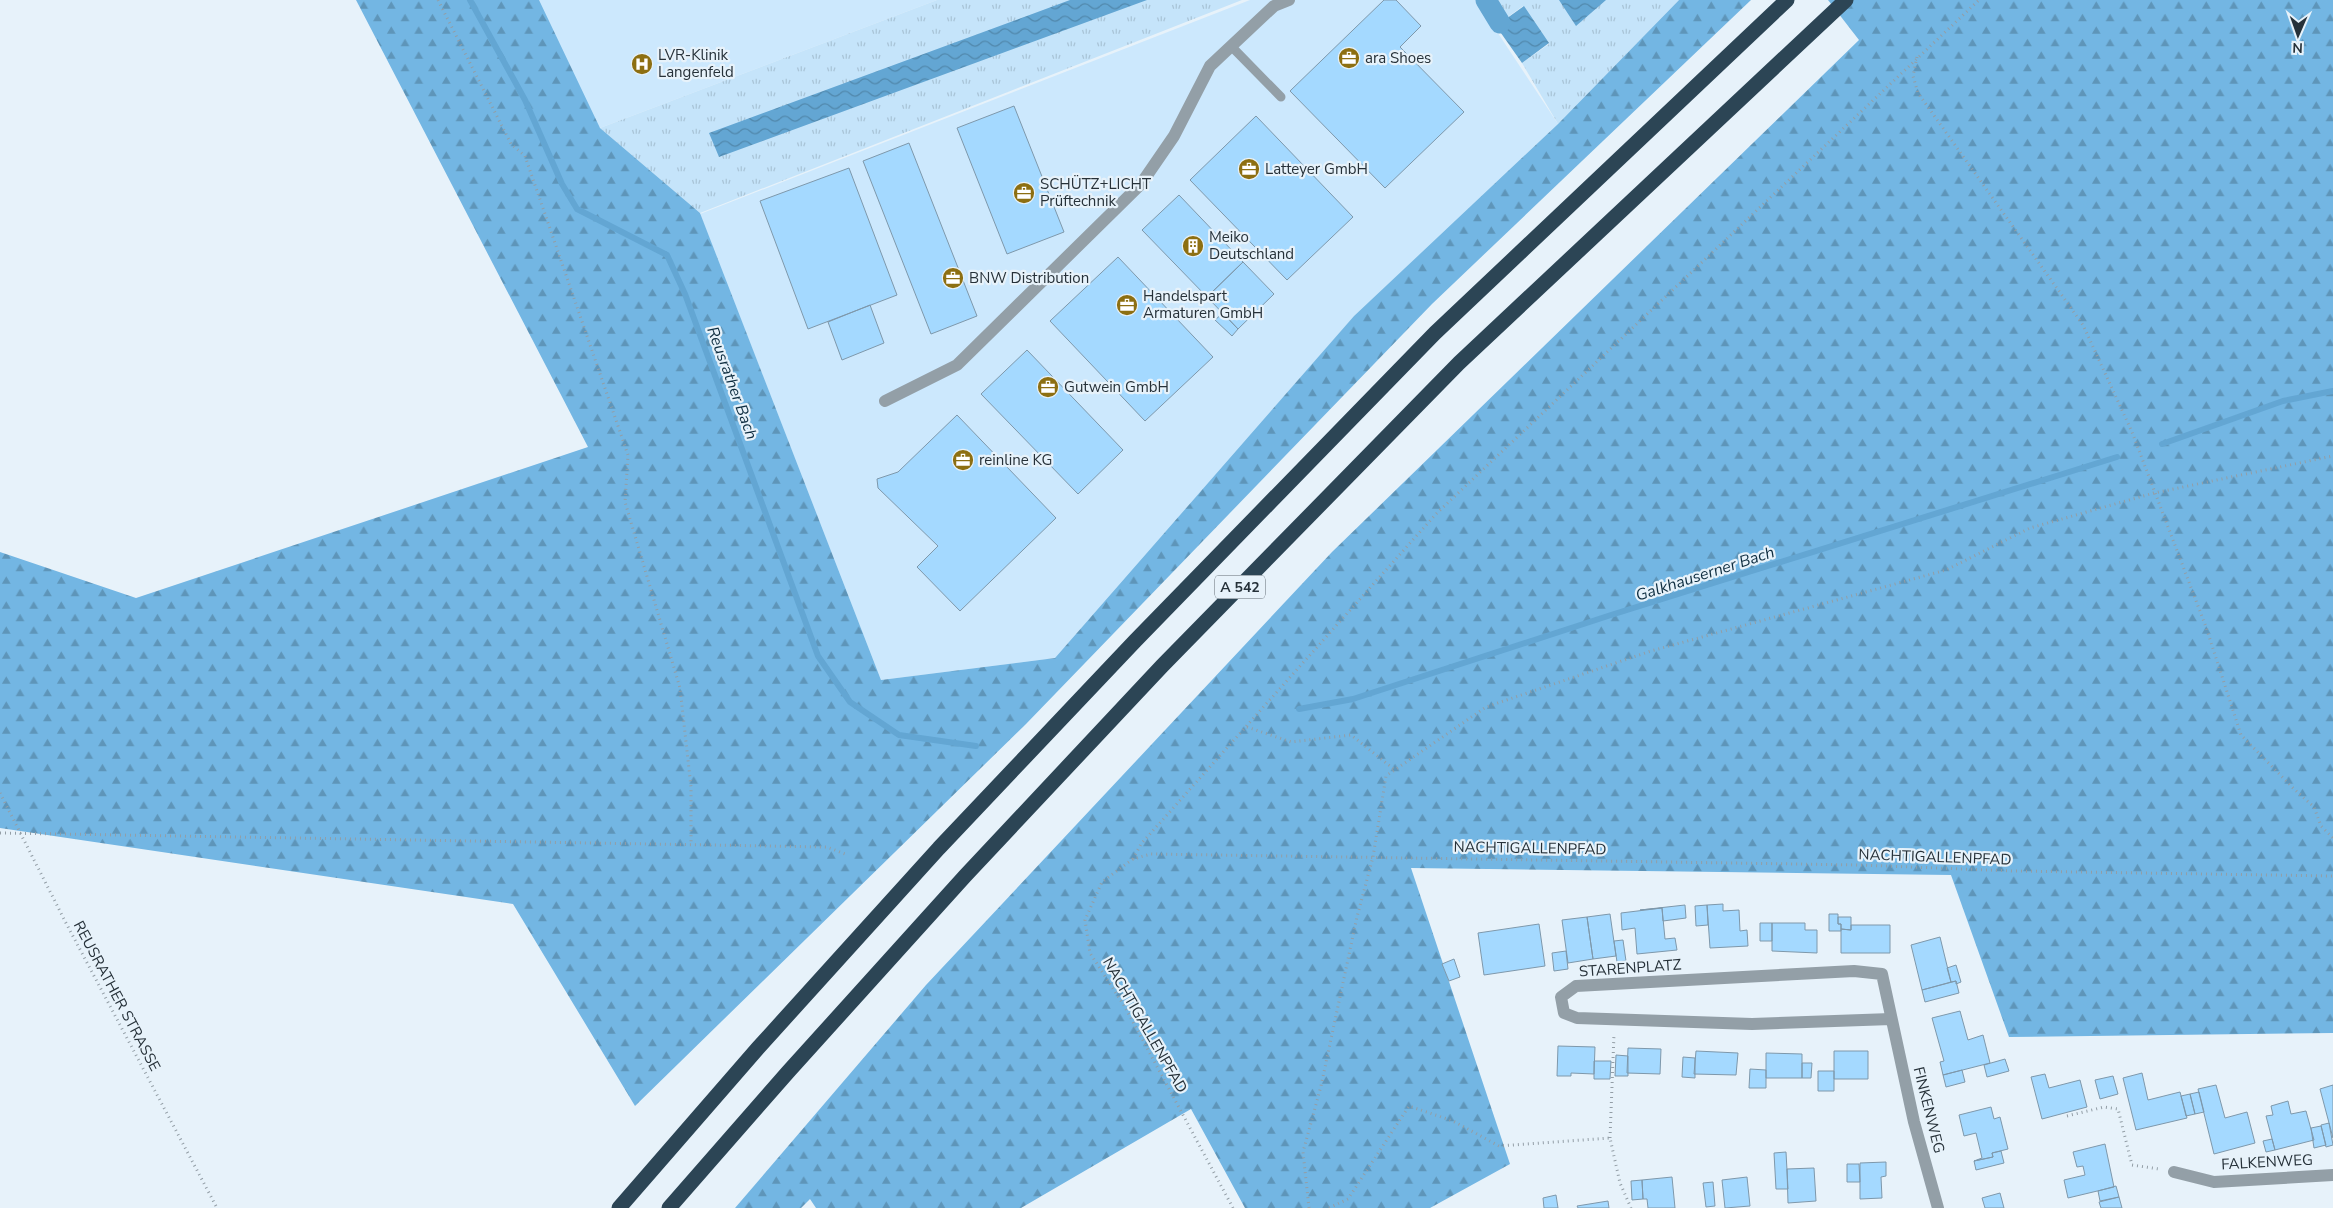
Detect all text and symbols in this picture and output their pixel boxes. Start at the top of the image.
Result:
north arrow [2273,10,2323,60]
text: N [2292,38,2303,57]
place label: LVR-Klinik Langenfeld [658,45,734,82]
office icon: ara Shoes [1337,46,1361,70]
place label: ara Shoes [1365,48,1431,68]
hospital icon: LVR-Klinik Langenfeld [630,52,654,76]
office icon: Latteyer GmbH [1237,157,1261,181]
place label: Latteyer GmbH [1265,159,1368,179]
place label: SCHÜTZ+LICHT Prüftechnik [1040,174,1151,211]
office icon: SCHÜTZ+LICHT Prüftechnik [1012,181,1036,205]
place label: Meiko Deutschland [1209,227,1294,264]
building icon: Meiko Deutschland [1181,234,1205,258]
office icon: BNW Distribution [941,266,965,290]
place label: BNW Distribution [969,268,1089,288]
place label: Handelspart Armaturen GmbH [1143,286,1263,323]
office icon: Handelspart Armaturen GmbH [1115,293,1139,317]
water label: Reusrather Bach [701,323,763,443]
office icon: Gutwein GmbH [1036,375,1060,399]
place label: Gutwein GmbH [1064,377,1169,397]
office icon: reinline KG [951,448,975,472]
place label: reinline KG [979,450,1052,470]
water label: Galkhauserner Bach [1633,541,1777,607]
road number: A 542 [1215,576,1265,598]
street label: NACHTIGALLENPFAD [1453,837,1607,859]
street label: NACHTIGALLENPFAD [1858,844,2012,870]
street label: REUSRATHER STRASSE [69,917,165,1075]
street label: NACHTIGALLENPFAD [1098,954,1192,1096]
street label: STARENPLATZ [1578,954,1682,982]
street label: FINKENWEG [1909,1065,1949,1155]
street label: FALKENWEG [2221,1150,2313,1174]

